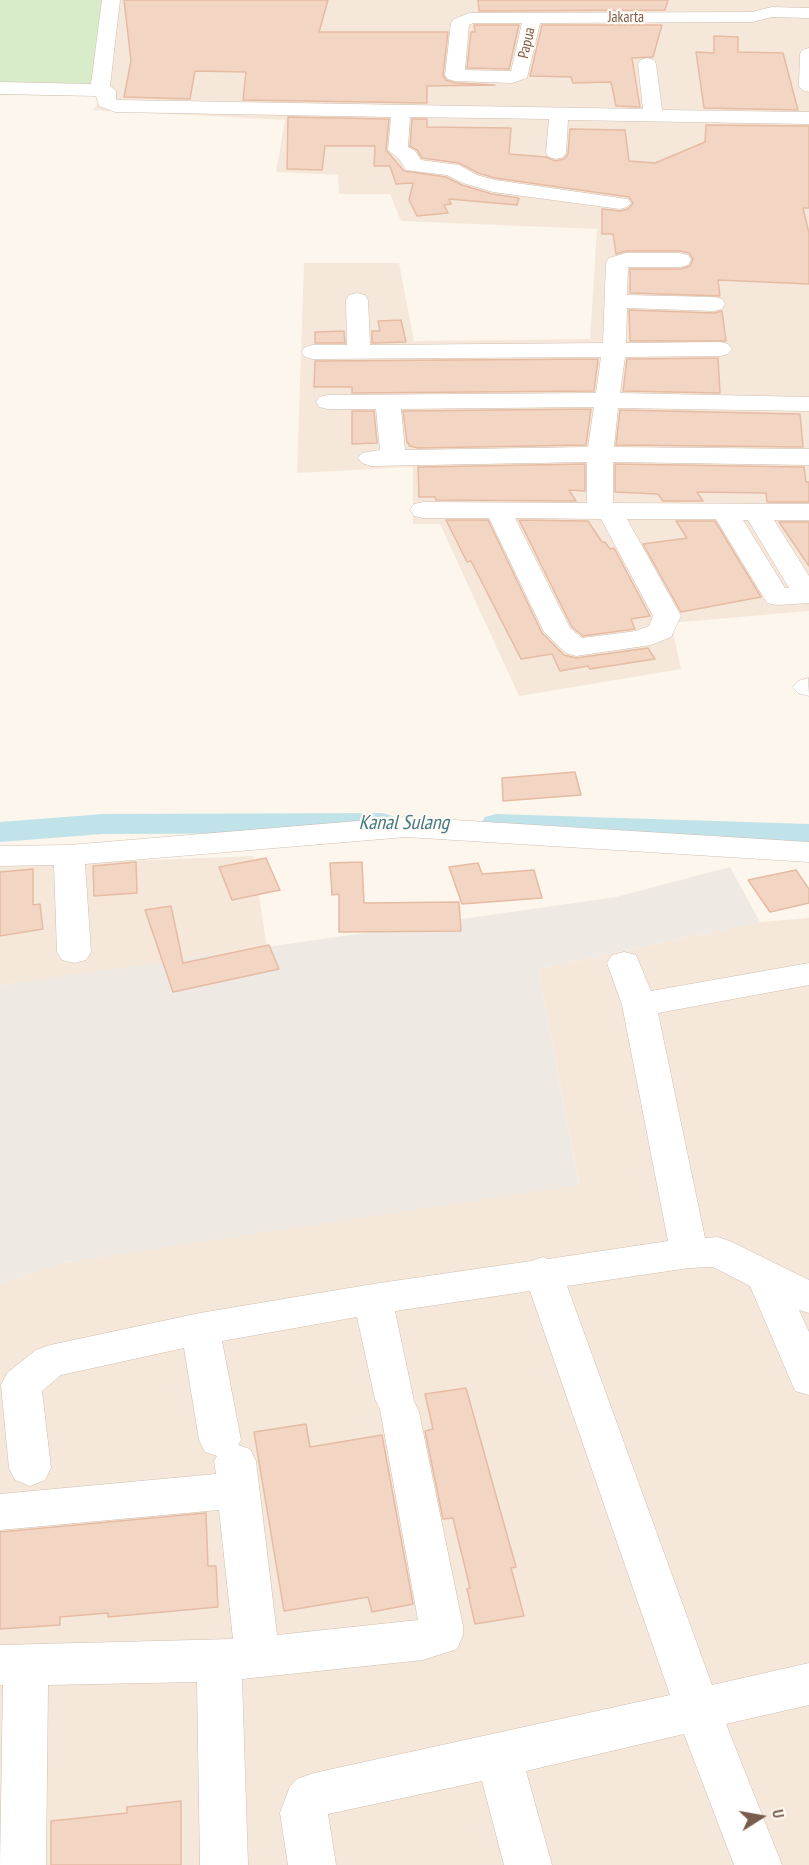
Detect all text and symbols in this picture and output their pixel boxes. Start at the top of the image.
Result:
street label: Jakarta [608,9,644,27]
street label: Papua [515,26,539,60]
water label: Kanal Sulang [359,811,449,835]
north arrow [731,1787,791,1847]
text: U [768,1808,789,1820]

